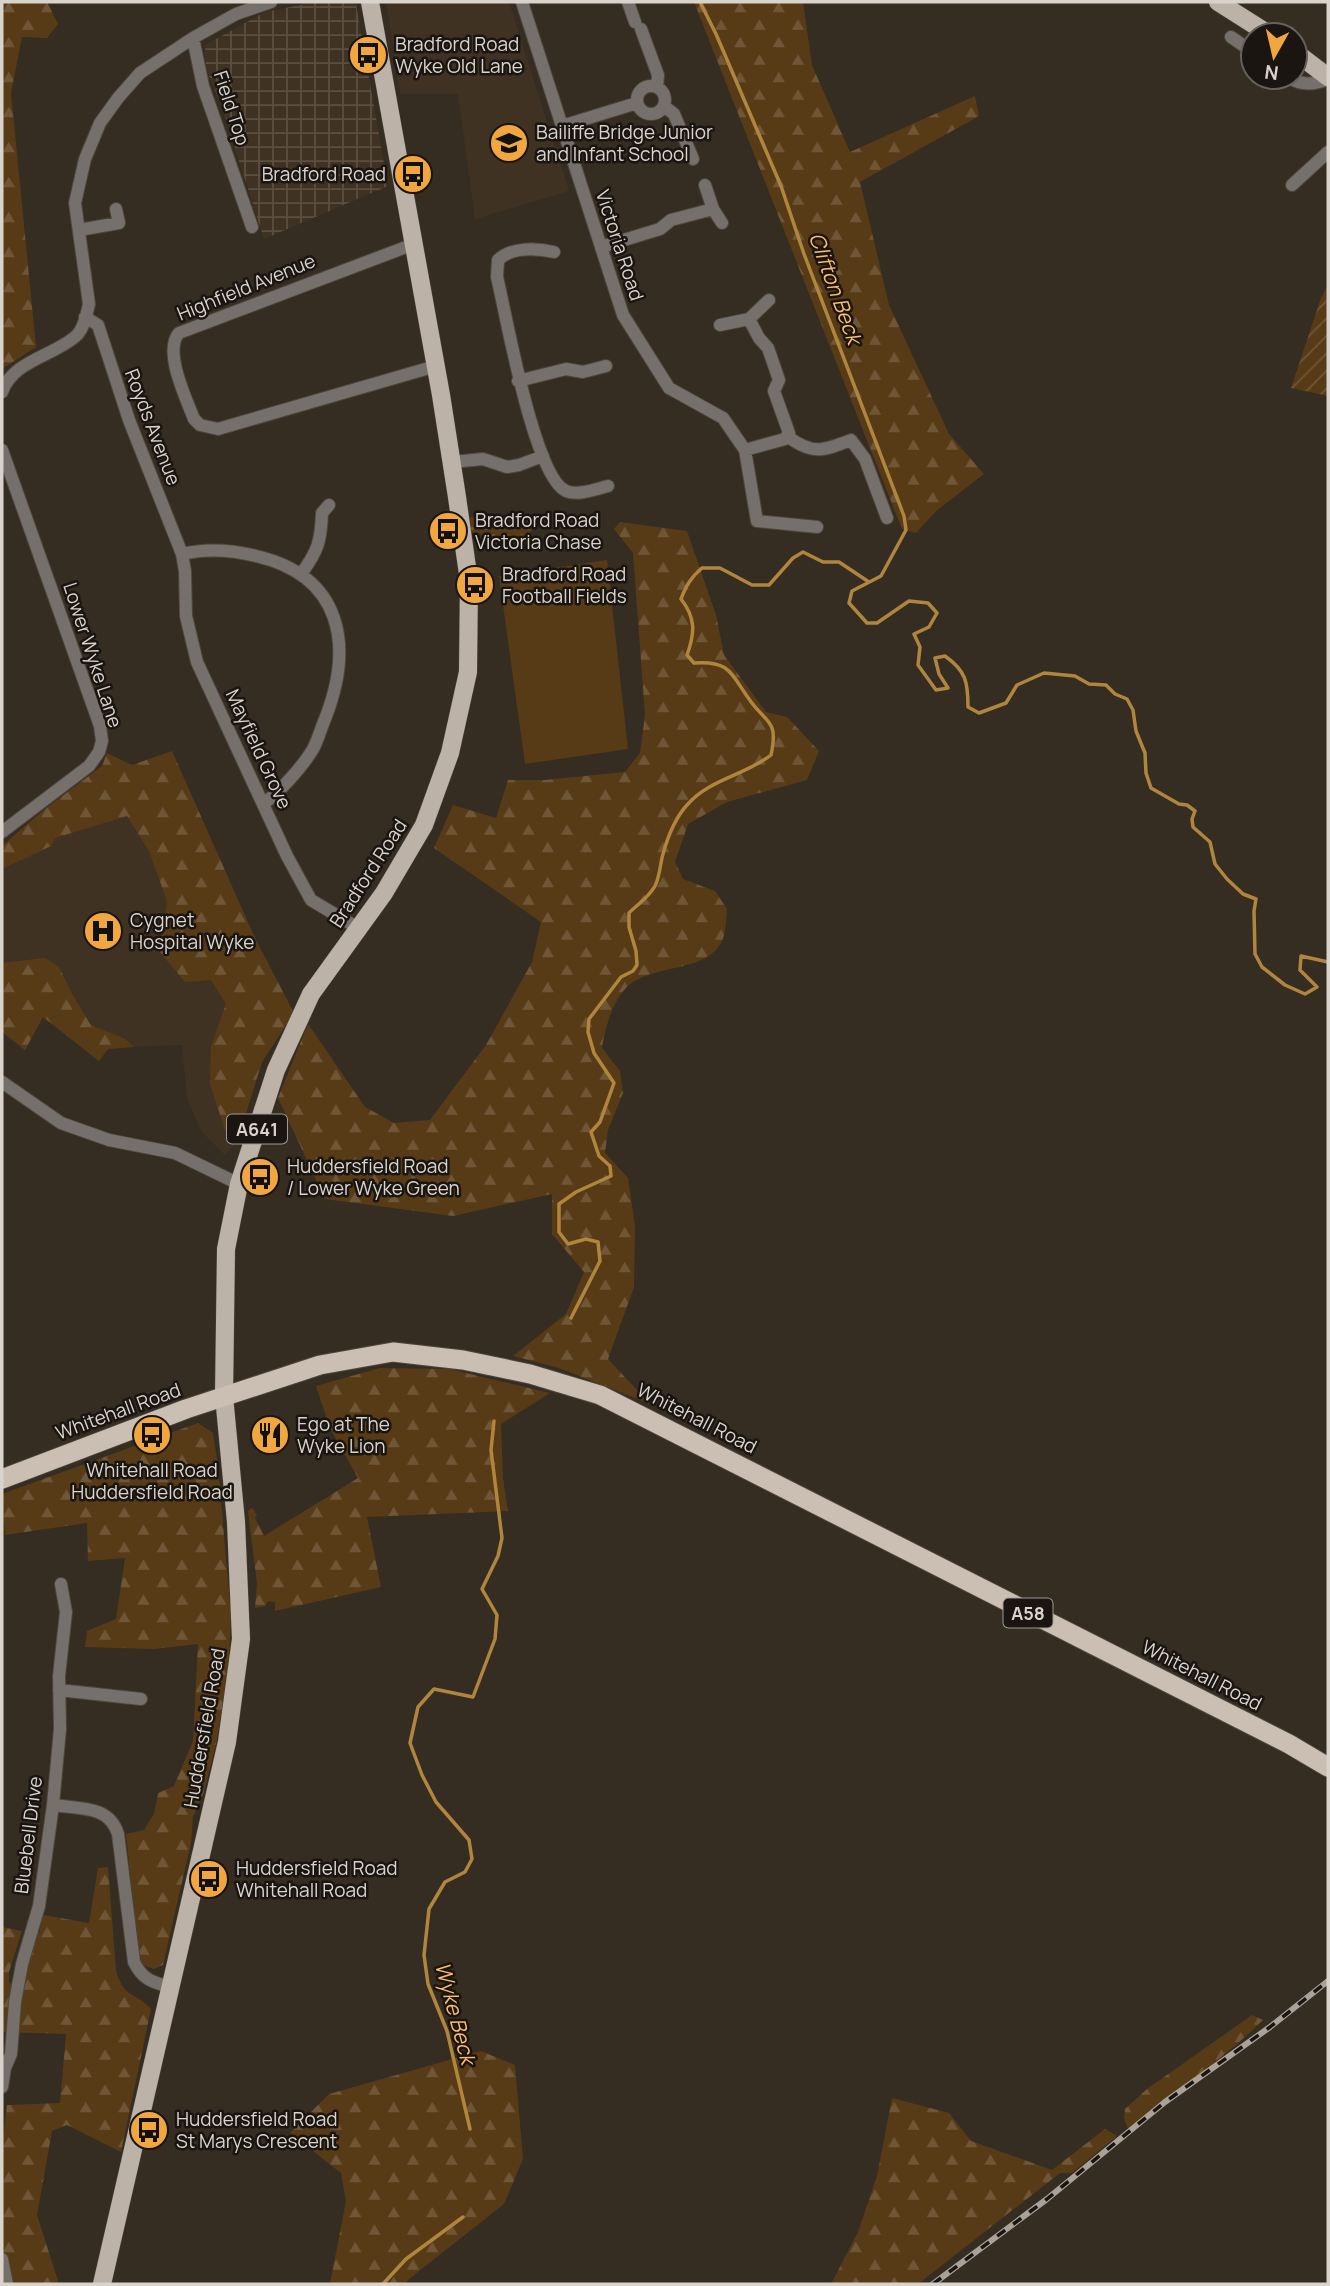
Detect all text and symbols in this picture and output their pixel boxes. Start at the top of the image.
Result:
north arrow [1239,21,1309,91]
place label: Bradford Road Wyke Old Lane [395,31,523,79]
bus stop icon: Bradford Road Wyke Old Lane [347,34,389,76]
text: N [1263,59,1280,87]
street label: Field Top [208,67,256,149]
place label: Bailiffe Bridge Junior and Infant School [536,119,713,167]
school or university icon: Bailiffe Bridge Junior and Infant School [488,122,530,164]
bus stop icon: Bradford Road [392,153,434,195]
place label: Bradford Road [262,161,386,187]
street label: Victoria Road [590,186,650,304]
water label: Clifton Beck [803,228,870,350]
street label: Highfield Avenue [173,247,319,327]
street label: Royds Avenue [119,365,187,489]
place label: Bradford Road Victoria Chase [475,507,602,555]
bus stop icon: Bradford Road Victoria Chase [427,510,469,552]
place label: Bradford Road Football Fields [502,561,627,609]
bus stop icon: Bradford Road Football Fields [454,564,496,606]
street label: Lower Wyke Lane [57,579,129,731]
street label: Mayfield Grove [220,685,298,813]
street label: Bradford Road [323,814,413,932]
place label: Cygnet Hospital Wyke [130,907,254,955]
hospital icon: Cygnet Hospital Wyke [82,910,124,952]
road number: A641 [227,1114,287,1144]
place label: Huddersfield Road / Lower Wyke Green [287,1153,460,1201]
bus stop icon: Huddersfield Road / Lower Wyke Green [239,1156,281,1198]
street label: Whitehall Road [52,1376,184,1446]
street label: Whitehall Road [633,1377,761,1459]
place label: Ego at The Wyke Lion [297,1411,390,1459]
bus stop icon: Whitehall Road Huddersfield Road [131,1414,173,1456]
restaurant icon: Ego at The Wyke Lion [249,1414,291,1456]
place label: Whitehall Road Huddersfield Road [71,1457,233,1505]
road number: A58 [1004,1598,1052,1628]
street label: Whitehall Road [1138,1634,1266,1716]
street label: Huddersfield Road [177,1646,231,1810]
street label: Bluebell Drive [8,1775,48,1895]
place label: Huddersfield Road Whitehall Road [236,1855,397,1903]
bus stop icon: Huddersfield Road Whitehall Road [188,1858,230,1900]
water label: Wyke Beck [429,1959,484,2070]
place label: Huddersfield Road St Marys Crescent [176,2106,337,2154]
bus stop icon: Huddersfield Road St Marys Crescent [128,2109,170,2151]

